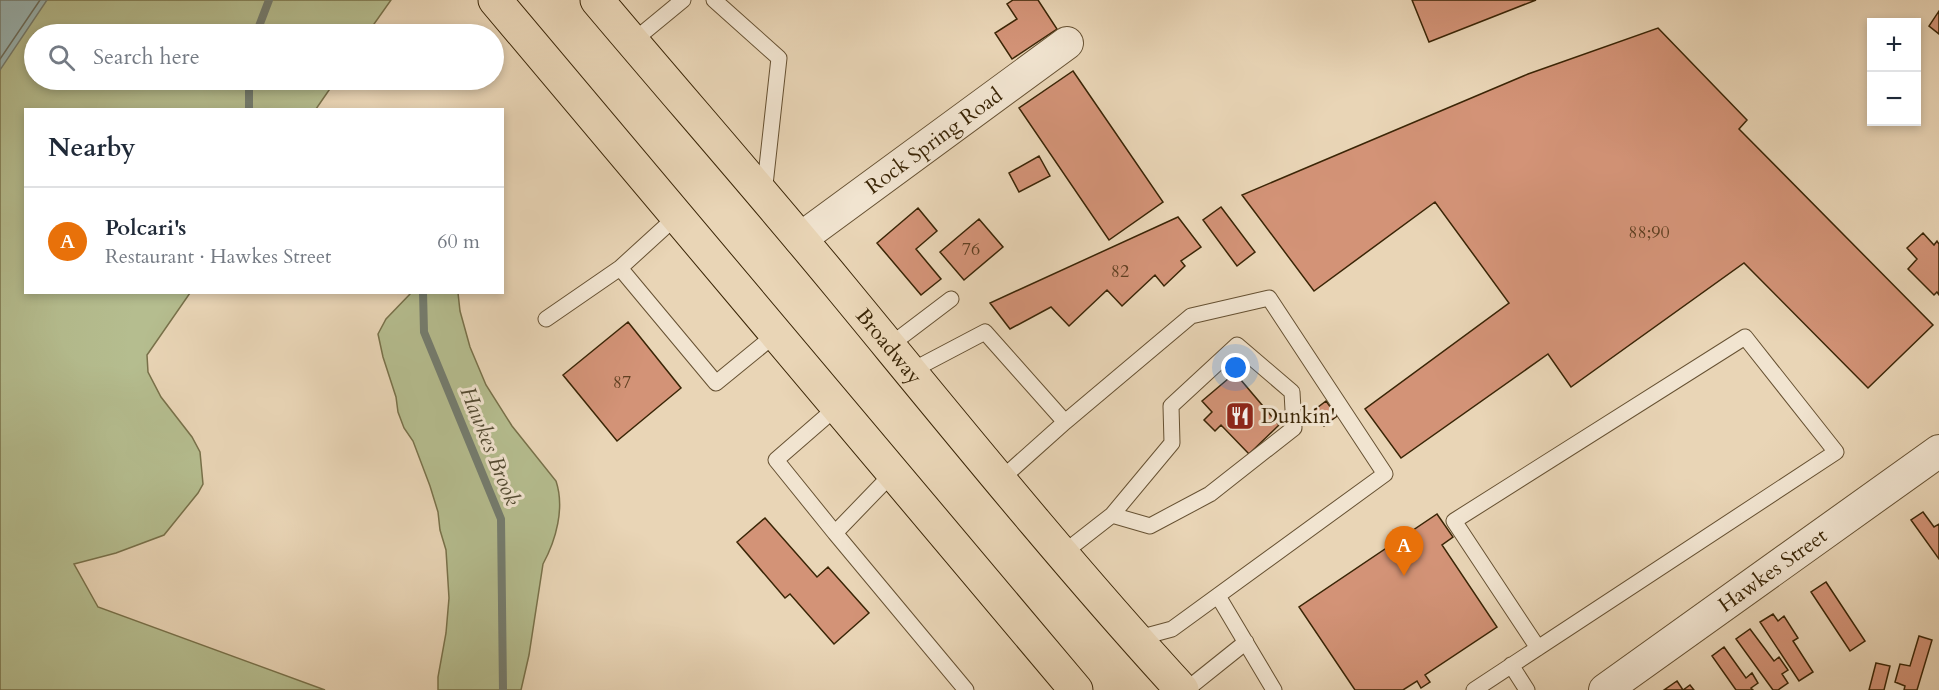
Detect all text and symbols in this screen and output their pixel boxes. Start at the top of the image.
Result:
map controls [1867,18,1921,126]
button: + [1867,18,1921,72]
search box [24,24,504,90]
icon: search [45,41,78,74]
text: Search here [93,42,200,72]
button: − [1867,72,1921,126]
street label: Rock Spring Road [859,81,1008,201]
text: Nearby [48,130,136,165]
text: Polcari's [105,213,186,243]
house number: 88;90 [1628,220,1670,245]
text: A [60,228,75,255]
text: 60 m [437,228,480,255]
house number: 76 [962,237,980,262]
text: Restaurant · Hawkes Street [105,243,331,270]
house number: 82 [1111,259,1129,284]
street label: Broadway [849,302,929,390]
your location [1221,353,1250,382]
house number: 87 [613,370,631,395]
water label: Hawkes Brook [452,382,528,510]
restaurant icon: Dunkin' [1224,400,1256,432]
place label: Dunkin' [1261,402,1335,431]
street label: Hawkes Street [1712,521,1833,619]
pin: A [1384,526,1424,576]

